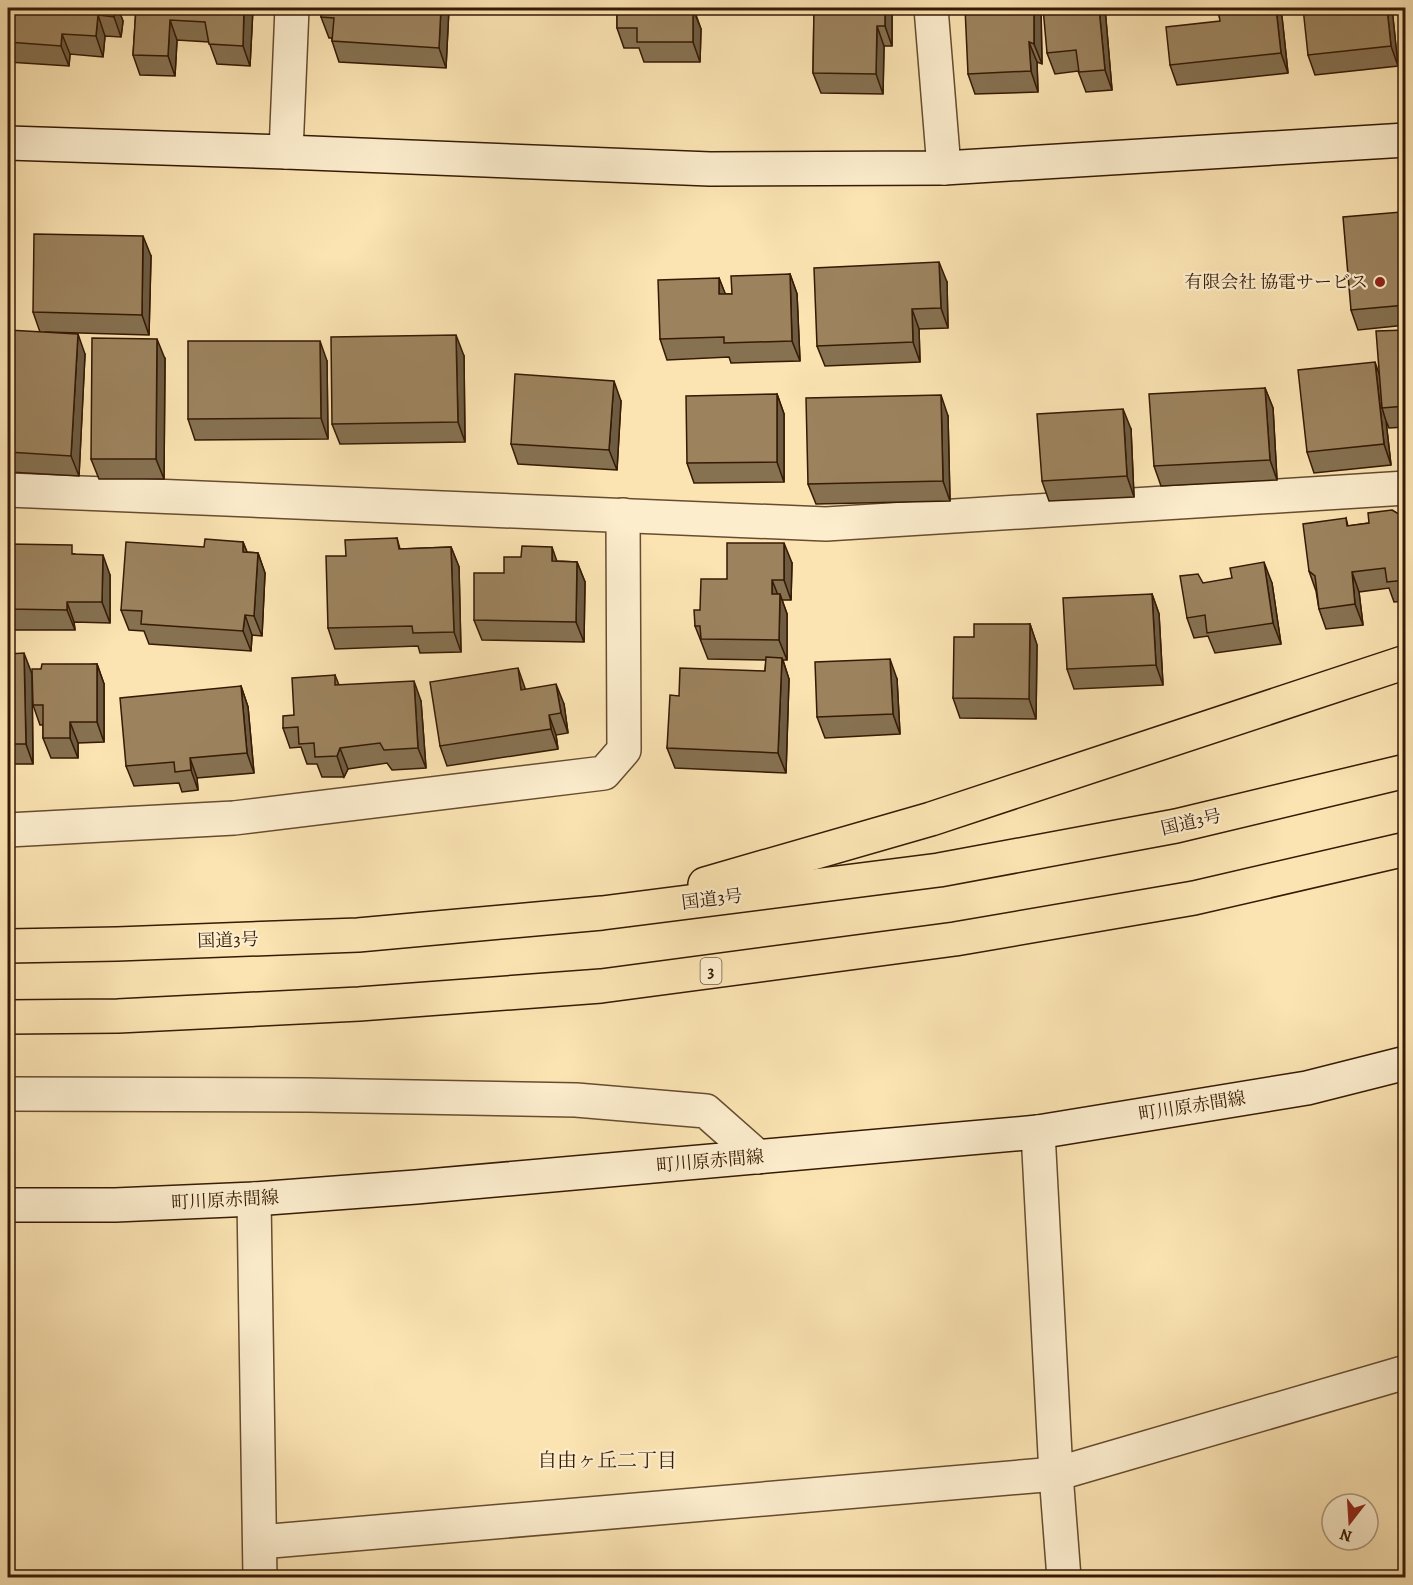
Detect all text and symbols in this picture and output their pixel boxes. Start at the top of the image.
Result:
place label: 有限会社 協電サービス [1184,270,1368,294]
marker: 有限会社 協電サービス [1373,275,1387,289]
street label: 国道3号 [1158,803,1224,841]
street label: 国道3号 [680,883,744,915]
street label: 国道3号 [197,927,259,953]
road number: 3 [700,958,722,984]
street label: 町川原赤間線 [1137,1086,1247,1126]
street label: 町川原赤間線 [655,1144,765,1178]
street label: 町川原赤間線 [170,1185,280,1215]
district label: 自由ヶ丘二丁目 [537,1447,677,1474]
north arrow [1320,1492,1380,1552]
text: N [1337,1523,1355,1548]

